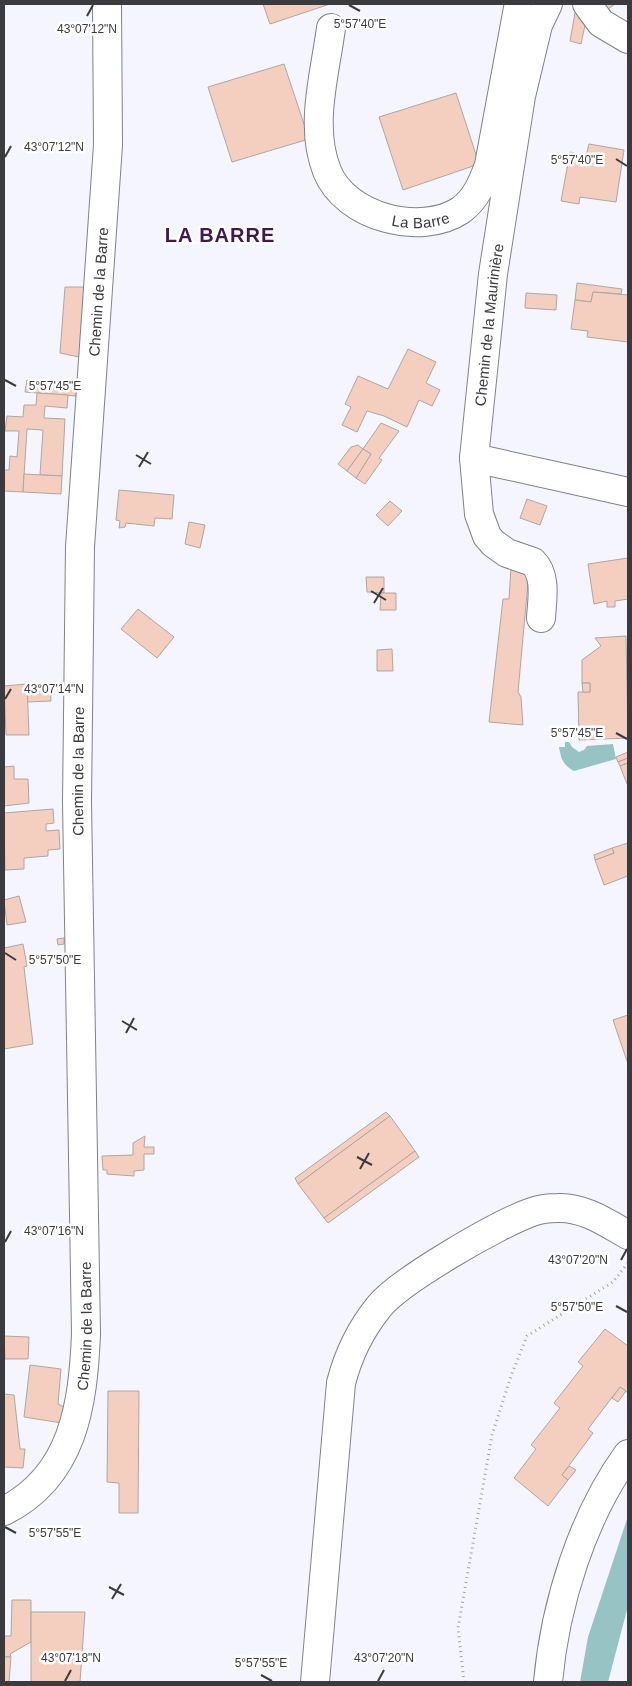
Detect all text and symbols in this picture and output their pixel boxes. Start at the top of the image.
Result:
text: 5°57'40"E [334,17,386,31]
text: 43°07'12"N [57,22,117,36]
text: 43°07'12"N [24,140,84,154]
text: 5°57'40"E [551,153,603,167]
street label: La Barre [391,208,452,231]
district label: LA BARRE [165,224,275,246]
street label: Chemin de la Barre [85,227,111,357]
street label: Chemin de la Maurinière [471,242,506,407]
text: 5°57'45"E [29,379,81,393]
text: 43°07'14"N [24,682,84,696]
street label: Chemin de la Barre [68,706,87,836]
text: 5°57'45"E [551,726,603,740]
text: 5°57'50"E [29,953,81,967]
text: 43°07'16"N [24,1224,84,1238]
text: 43°07'20"N [548,1253,608,1267]
street label: Chemin de la Barre [73,1261,95,1392]
text: 5°57'50"E [551,1300,603,1314]
text: 5°57'55"E [29,1526,81,1540]
text: 43°07'18"N [41,1651,101,1665]
text: 43°07'20"N [354,1651,414,1665]
text: 5°57'55"E [235,1656,287,1670]

